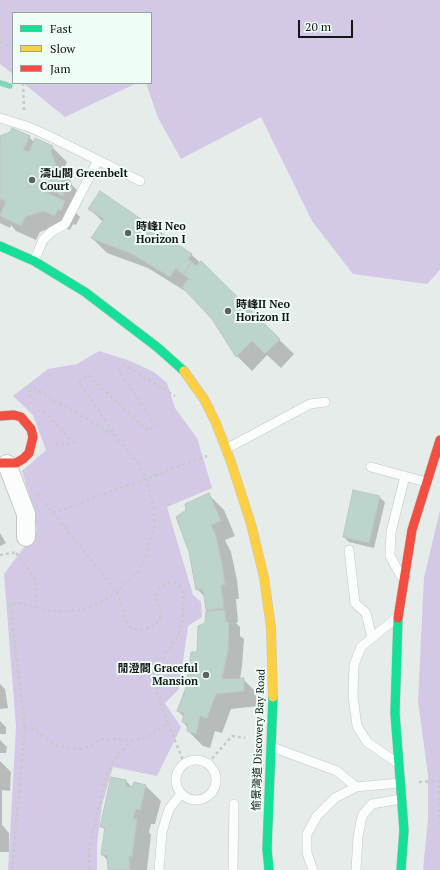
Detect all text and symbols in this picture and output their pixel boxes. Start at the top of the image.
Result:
legend [12,12,152,84]
scale bar [300,12,355,38]
text: 20 m [305,19,331,34]
text: Fast [50,21,72,36]
text: Slow [50,41,75,56]
text: Jam [50,61,71,76]
place label: 濤山閣 Greenbelt Court [40,167,128,193]
marker: 濤山閣 Greenbelt Court [27,175,37,185]
place label: 時峰I Neo Horizon I [136,220,186,246]
marker: 時峰I Neo Horizon I [123,228,133,238]
place label: 時峰II Neo Horizon II [236,298,290,324]
marker: 時峰II Neo Horizon II [223,306,233,316]
place label: 閒澄閣 Graceful Mansion [118,662,198,688]
street label: 愉景灣道 Discovery Bay Road [250,669,268,811]
marker: 閒澄閣 Graceful Mansion [201,670,211,680]

